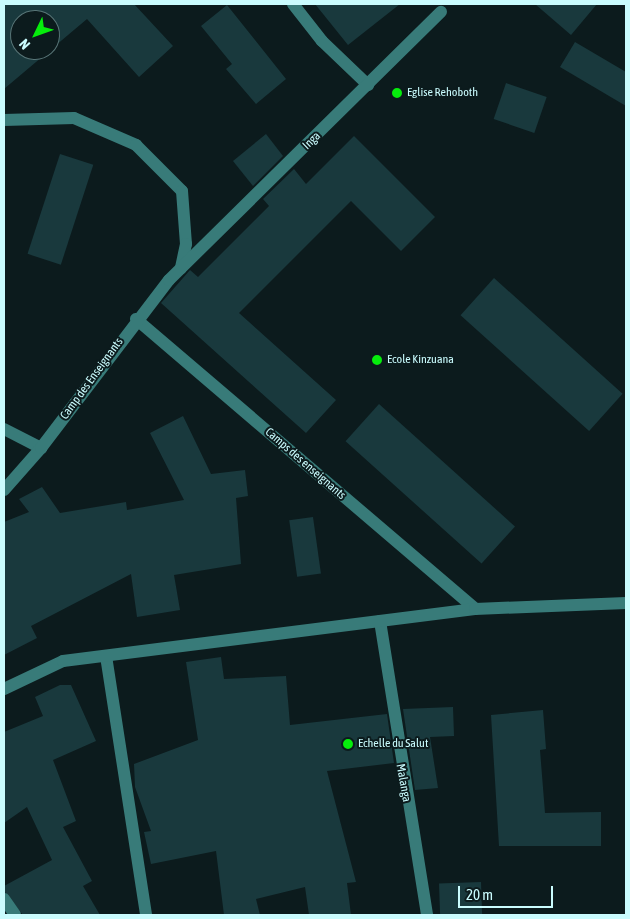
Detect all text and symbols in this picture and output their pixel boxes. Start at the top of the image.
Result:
north arrow [10,10,60,60]
text: N [16,36,33,53]
place label: Eglise Rehoboth [407,86,478,100]
marker: Eglise Rehoboth [391,87,403,99]
street label: Inga [300,129,324,153]
street label: Camp des Enseignants [58,335,126,423]
place label: Ecole Kinzuana [387,353,454,367]
marker: Ecole Kinzuana [371,354,383,366]
street label: Camps des enseignants [262,425,348,503]
place label: Echelle du Salut [358,737,428,751]
marker: Echelle du Salut [342,738,354,750]
street label: Malanga [393,763,413,803]
scale bar [460,876,555,908]
text: 20 m [466,886,493,903]

